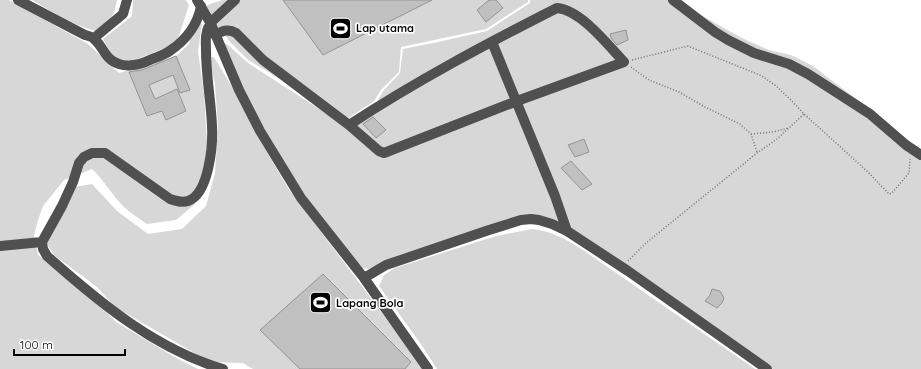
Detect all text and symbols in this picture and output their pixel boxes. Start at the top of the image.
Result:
sports icon: Lap utama [327,15,353,41]
place label: Lap utama [356,21,414,35]
sports icon: Lapang Bola [308,290,334,316]
place label: Lapang Bola [336,296,404,310]
scale bar [14,331,125,357]
text: 100 m [20,337,53,352]

